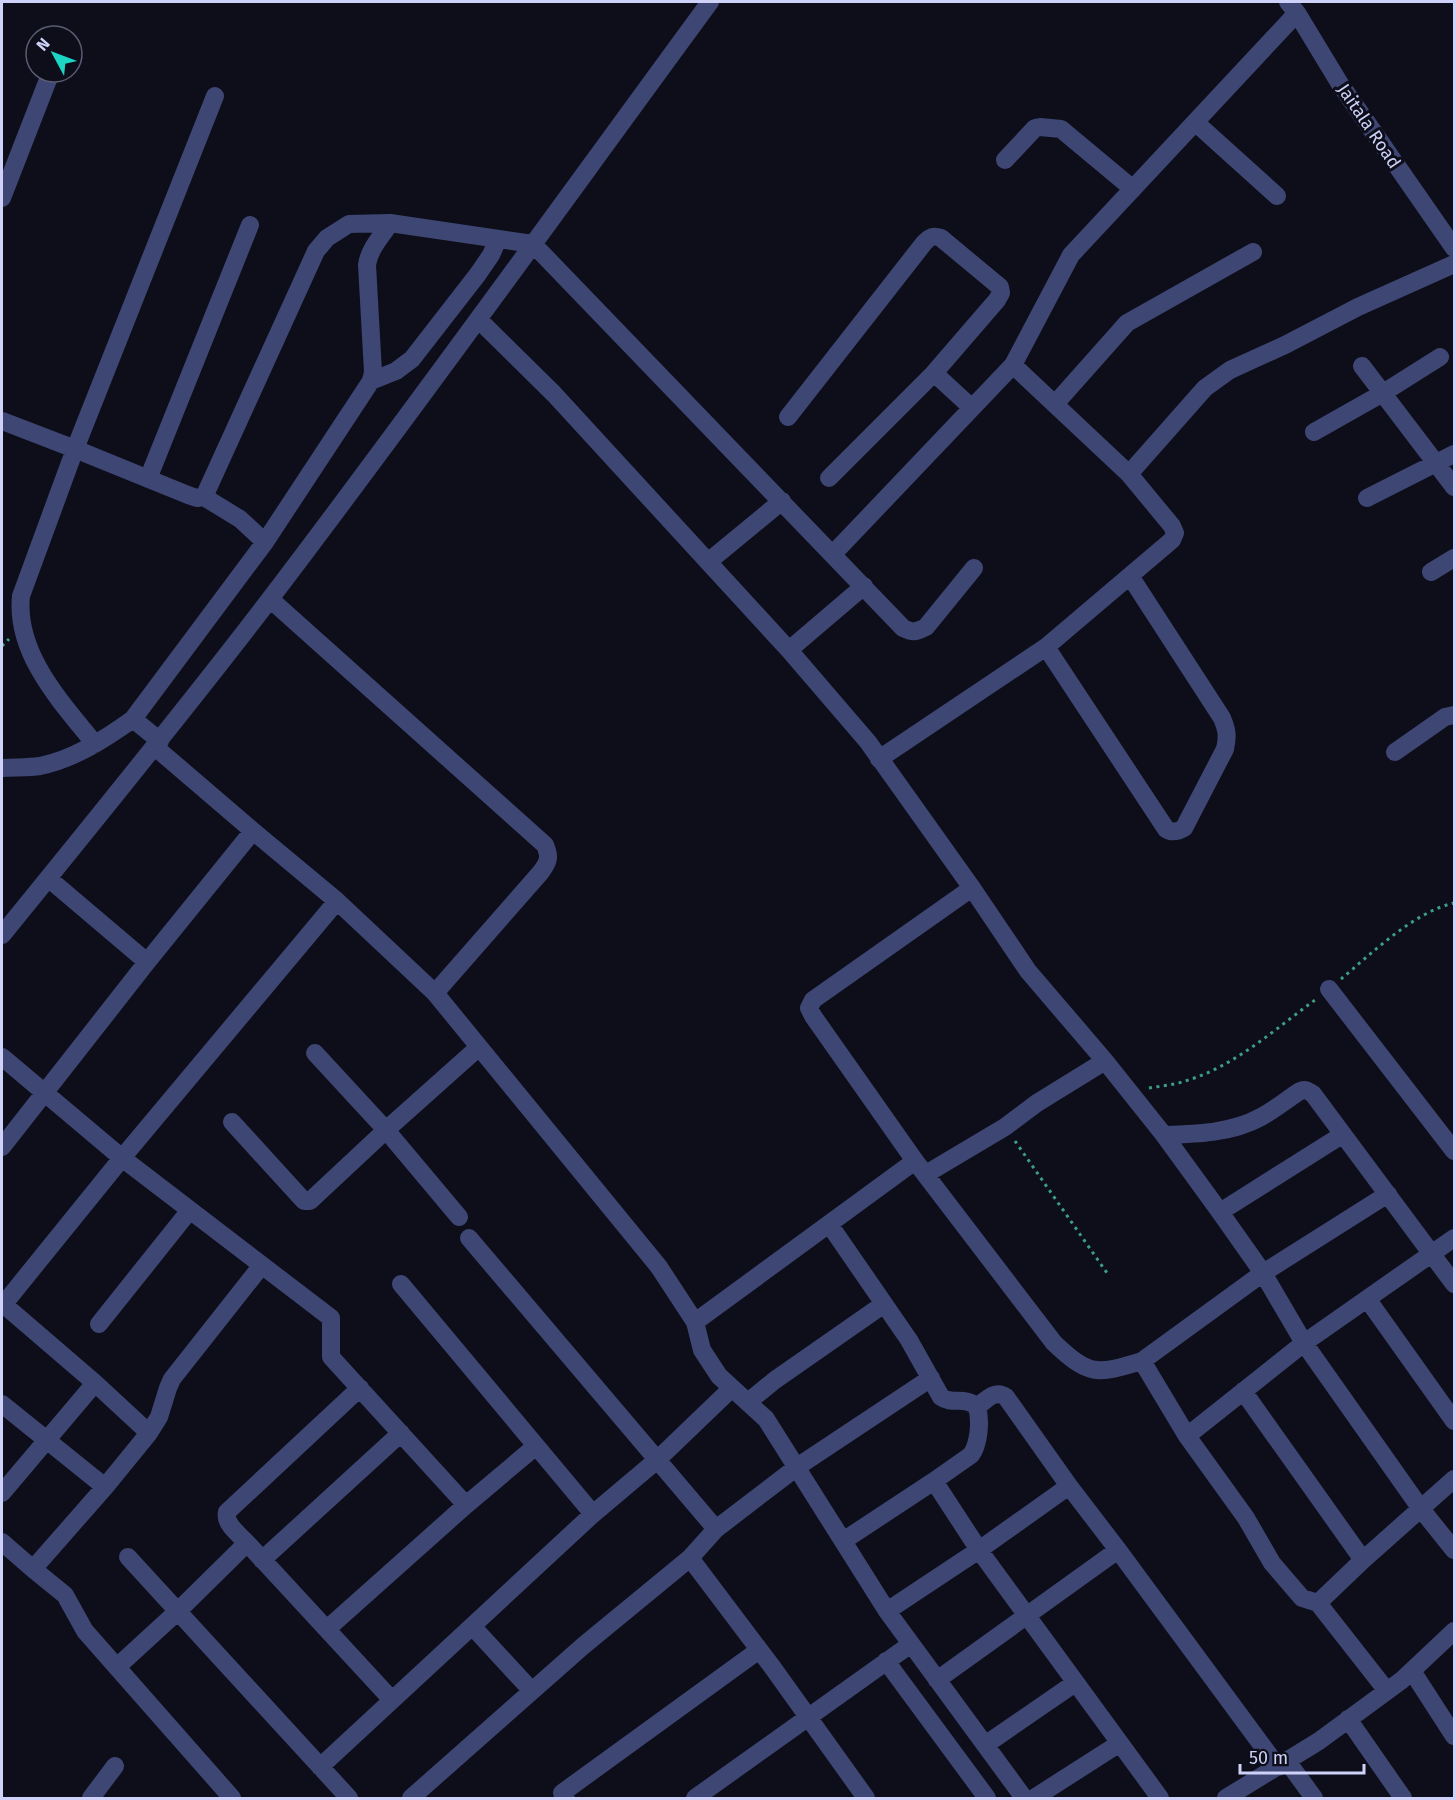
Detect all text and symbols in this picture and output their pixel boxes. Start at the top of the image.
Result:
north arrow [24,24,84,84]
text: N [32,34,54,55]
street label: Jaitala Road [1333,79,1405,173]
scale bar [1240,1737,1364,1775]
text: 50 m [1249,1747,1288,1769]

